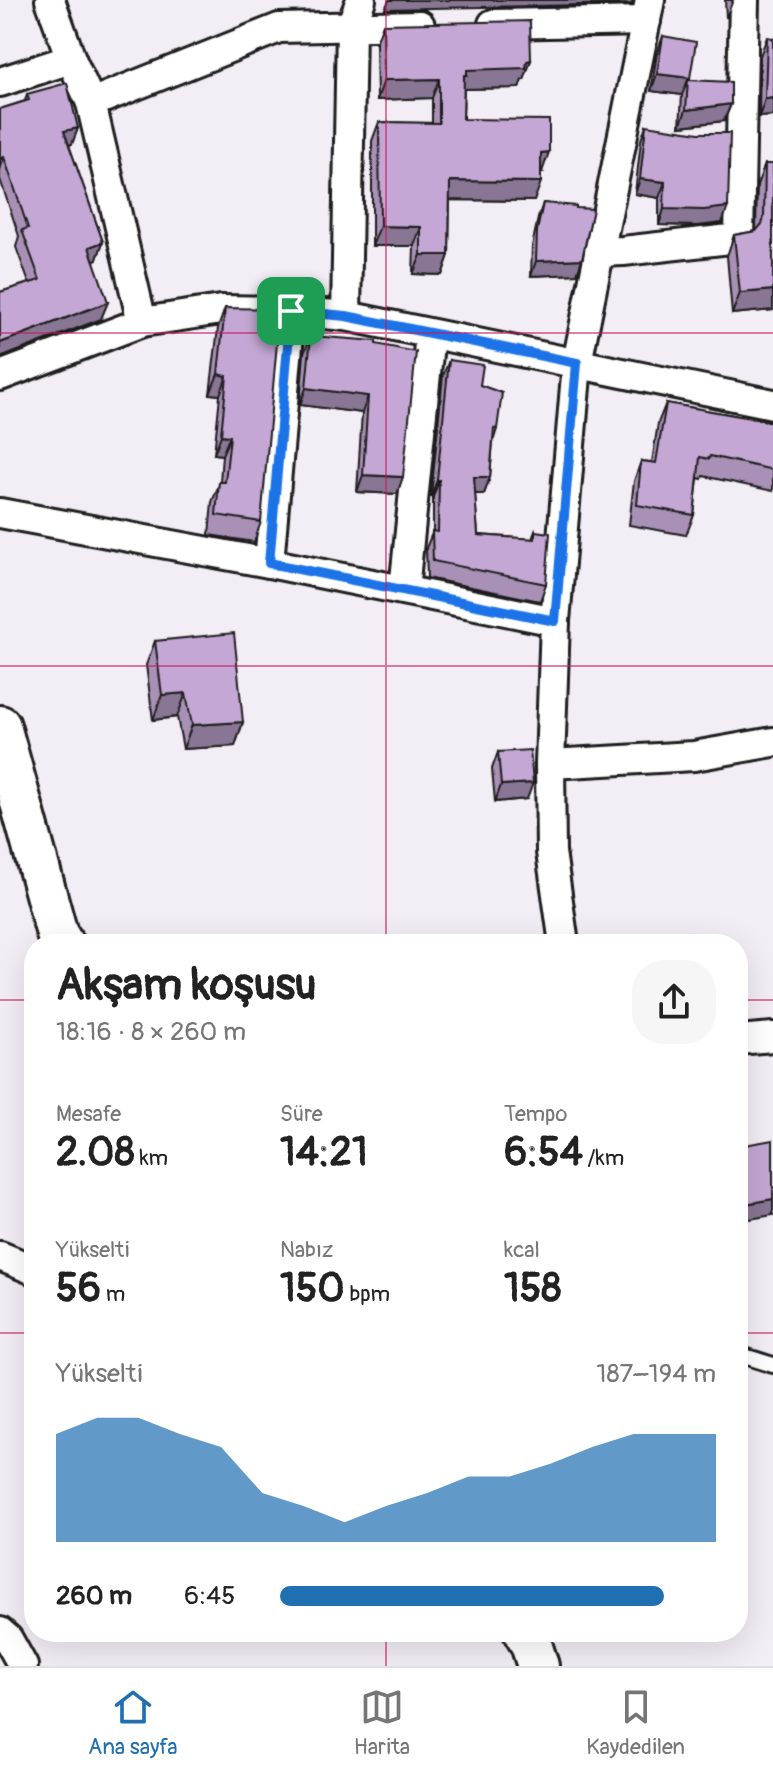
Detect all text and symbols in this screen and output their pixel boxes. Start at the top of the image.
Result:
pin [257,277,325,345]
icon: arrive [269,289,313,333]
text: Akşam koşusu [56,958,316,1013]
button: share [632,960,716,1044]
text: 18:16 · 8 × 260 m [56,1016,246,1048]
text: Mesafe [56,1100,121,1128]
text: Süre [280,1100,322,1128]
text: Tempo [504,1100,567,1128]
text: 2.08 [56,1128,135,1177]
text: 14:21 [280,1128,368,1177]
text: 6:54 [504,1128,583,1177]
text: km [135,1144,168,1172]
text: /km [583,1144,624,1172]
text: Yükselti [56,1236,129,1264]
text: Nabız [280,1236,333,1264]
text: kcal [504,1236,540,1264]
text: 56 [56,1264,101,1313]
text: 150 [280,1264,345,1313]
text: 158 [504,1264,561,1313]
text: m [101,1280,125,1308]
text: bpm [345,1280,390,1308]
text: Yükselti [56,1358,142,1390]
text: 187–194 m [596,1358,716,1390]
text: 260 m [56,1580,132,1612]
text: 6:45 [184,1580,235,1612]
tab: Ana sayfa [88,1685,178,1761]
tab: Harita [354,1685,410,1761]
tab: Kaydedilen [586,1685,685,1761]

